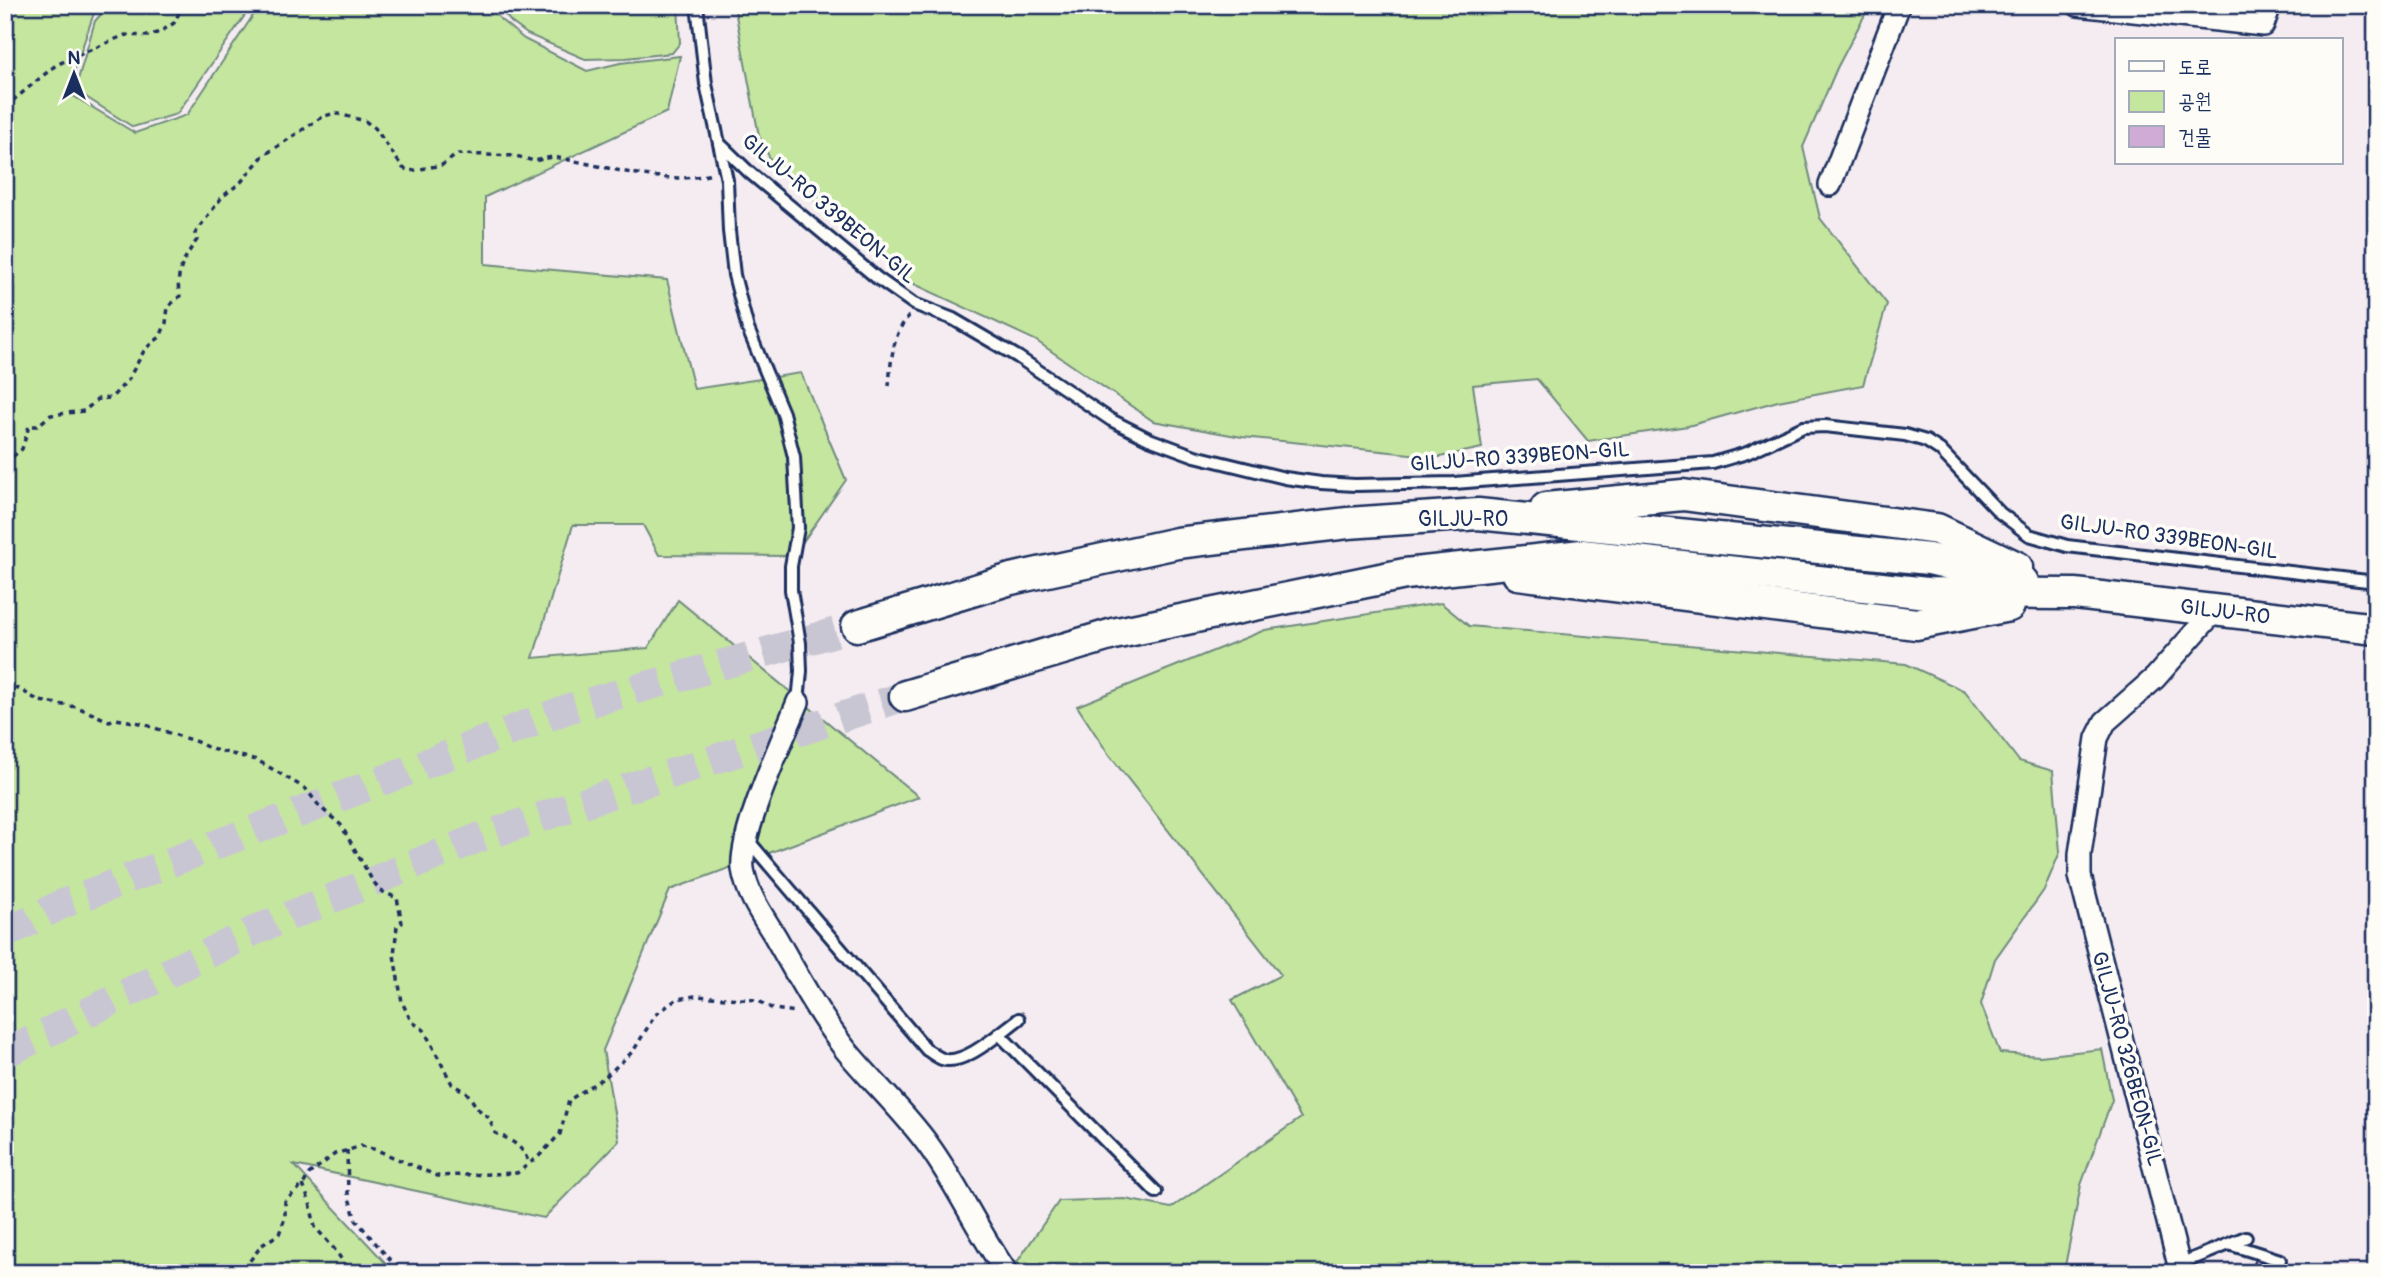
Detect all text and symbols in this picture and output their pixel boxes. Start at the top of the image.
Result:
north arrow [38,38,108,108]
legend [2115,38,2342,164]
text: N [68,46,81,70]
text: 도로 [2178,54,2212,81]
text: 공원 [2178,88,2212,115]
text: 건물 [2178,124,2212,151]
street label: GILJU-RO 339BEON-GIL [736,128,922,290]
street label: GILJU-RO 339BEON-GIL [1409,436,1631,478]
street label: GILJU-RO [1418,506,1508,533]
street label: GILJU-RO 339BEON-GIL [2058,508,2280,566]
street label: GILJU-RO [2179,593,2271,631]
street label: GILJU-RO 326BEON-GIL [2085,949,2169,1169]

